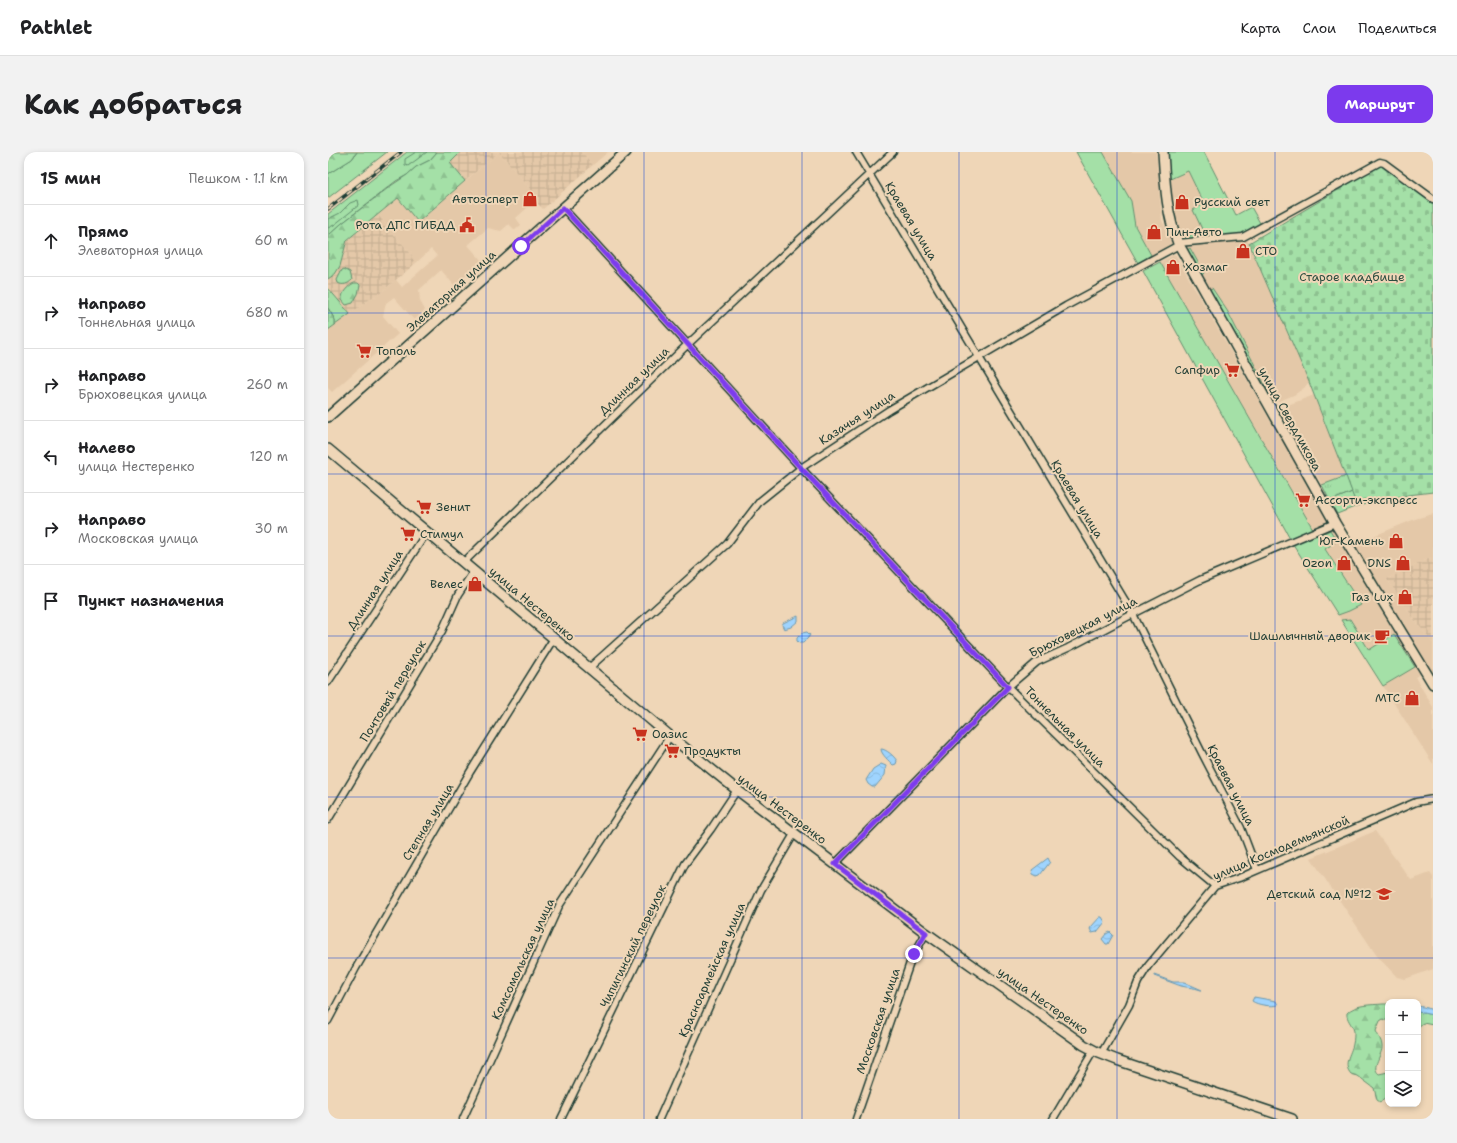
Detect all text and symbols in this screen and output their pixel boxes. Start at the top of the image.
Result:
text: Pathlet [20,15,92,40]
text: Карта [1240,19,1281,37]
text: Слои [1303,19,1336,37]
text: Поделиться [1358,19,1437,37]
text: Как добраться [24,85,243,123]
button: Маршрут [1327,85,1433,123]
text: 15 мин [40,167,101,189]
text: Пешком · 1.1 km [189,170,288,187]
street label: Краевая улица [881,179,941,264]
shop icon: Автоэсперт [521,190,539,208]
place label: Автоэсперт [452,191,519,207]
shop icon: Русский свет [1173,193,1191,211]
place label: Русский свет [1194,194,1271,210]
public building icon: Рота ДПС ГИБДД [458,216,476,234]
place label: Рота ДПС ГИБДД [355,217,455,233]
text: Прямо [78,222,128,242]
shop icon: Пин-Авто [1145,223,1163,241]
place label: Пин-Авто [1166,224,1222,240]
icon: ahead [40,230,62,252]
text: 60 m [255,232,288,249]
route start [512,237,530,255]
text: Элеваторная улица [78,242,203,259]
shop icon: СТО [1234,242,1252,260]
place label: СТО [1255,243,1277,259]
street label: Элеваторная улица [403,246,500,335]
shop icon: Хозмаг [1164,258,1182,276]
place label: Хозмаг [1185,259,1228,275]
park label: Старое кладбище [1299,269,1405,285]
text: Направо [78,294,146,314]
icon: right [40,302,62,324]
text: 680 m [246,304,288,321]
text: Тоннельная улица [78,314,195,331]
supermarket icon: Тополь [355,342,373,360]
place label: Тополь [376,343,416,359]
street label: Длинная улица [595,343,673,419]
supermarket icon: Сапфир [1223,361,1241,379]
place label: Сапфир [1175,362,1220,378]
street label: улица Свердликова [1255,364,1325,474]
text: Направо [78,366,146,386]
icon: right [40,374,62,396]
text: 260 m [246,376,288,393]
text: Брюховецкая улица [78,386,207,403]
street label: Казачья улица [816,387,898,449]
text: Налево [78,438,136,458]
icon: left [40,446,62,468]
text: 120 m [250,448,288,465]
street label: Краевая улица [1047,457,1107,542]
text: улица Нестеренко [78,458,195,475]
supermarket icon: Ассорти-экспресс [1294,491,1312,509]
place label: Ассорти-экспресс [1315,492,1418,508]
supermarket icon: Зенит [415,498,433,516]
place label: Зенит [436,499,471,515]
text: Направо [78,510,146,530]
icon: right [40,518,62,540]
text: 30 m [254,520,288,537]
supermarket icon: Стимул [399,525,417,543]
place label: Стимул [420,526,464,542]
text: Московская улица [78,530,198,547]
shop icon: Юг-Камень [1387,532,1405,550]
place label: Юг-Камень [1319,533,1384,549]
street label: Длинная улица [343,547,407,633]
shop icon: Ozon [1335,554,1353,572]
shop icon: DNS [1394,554,1412,572]
place label: Ozon [1302,555,1332,571]
place label: DNS [1367,555,1391,571]
street label: улица Нестеренко [486,563,578,645]
shop icon: Велес [466,575,484,593]
place label: Велес [430,576,463,592]
shop icon: Газ Lux [1396,588,1414,606]
place label: Газ Lux [1351,589,1393,605]
icon: arrive [40,590,62,612]
text: Пункт назначения [78,591,224,611]
street label: Брюховецкая улица [1026,593,1140,661]
cafe icon: Шашлычный дворик [1373,627,1391,645]
place label: Шашлычный дворик [1249,628,1371,644]
street label: Почтовый переулок [356,637,430,745]
street label: Тоннельная улица [1021,683,1109,771]
shop icon: МТС [1403,689,1421,707]
place label: МТС [1375,690,1400,706]
supermarket icon: Оазис [631,725,649,743]
place label: Оазис [652,726,688,742]
supermarket icon: Продукты [663,742,681,760]
street label: Краевая улица [1204,742,1259,829]
place label: Продукты [684,743,741,759]
street label: улица Нестеренко [734,770,830,848]
street label: Степная улица [399,780,458,864]
street label: улица Космодемьянской [1210,812,1352,884]
street label: Чипигинский переулок [596,881,670,1010]
school or university icon: Детский сад №12 [1375,885,1393,903]
place label: Детский сад №12 [1267,886,1372,902]
street label: Комсомольская улица [488,895,558,1022]
street label: Красноармейская улица [675,900,749,1040]
route end [905,945,923,963]
street label: улица Нестеренко [994,964,1092,1038]
street label: Московская улица [852,965,904,1076]
map controls [1385,999,1421,1107]
button: + [1385,999,1421,1035]
button: − [1385,1035,1421,1071]
button: layers [1385,1071,1421,1107]

